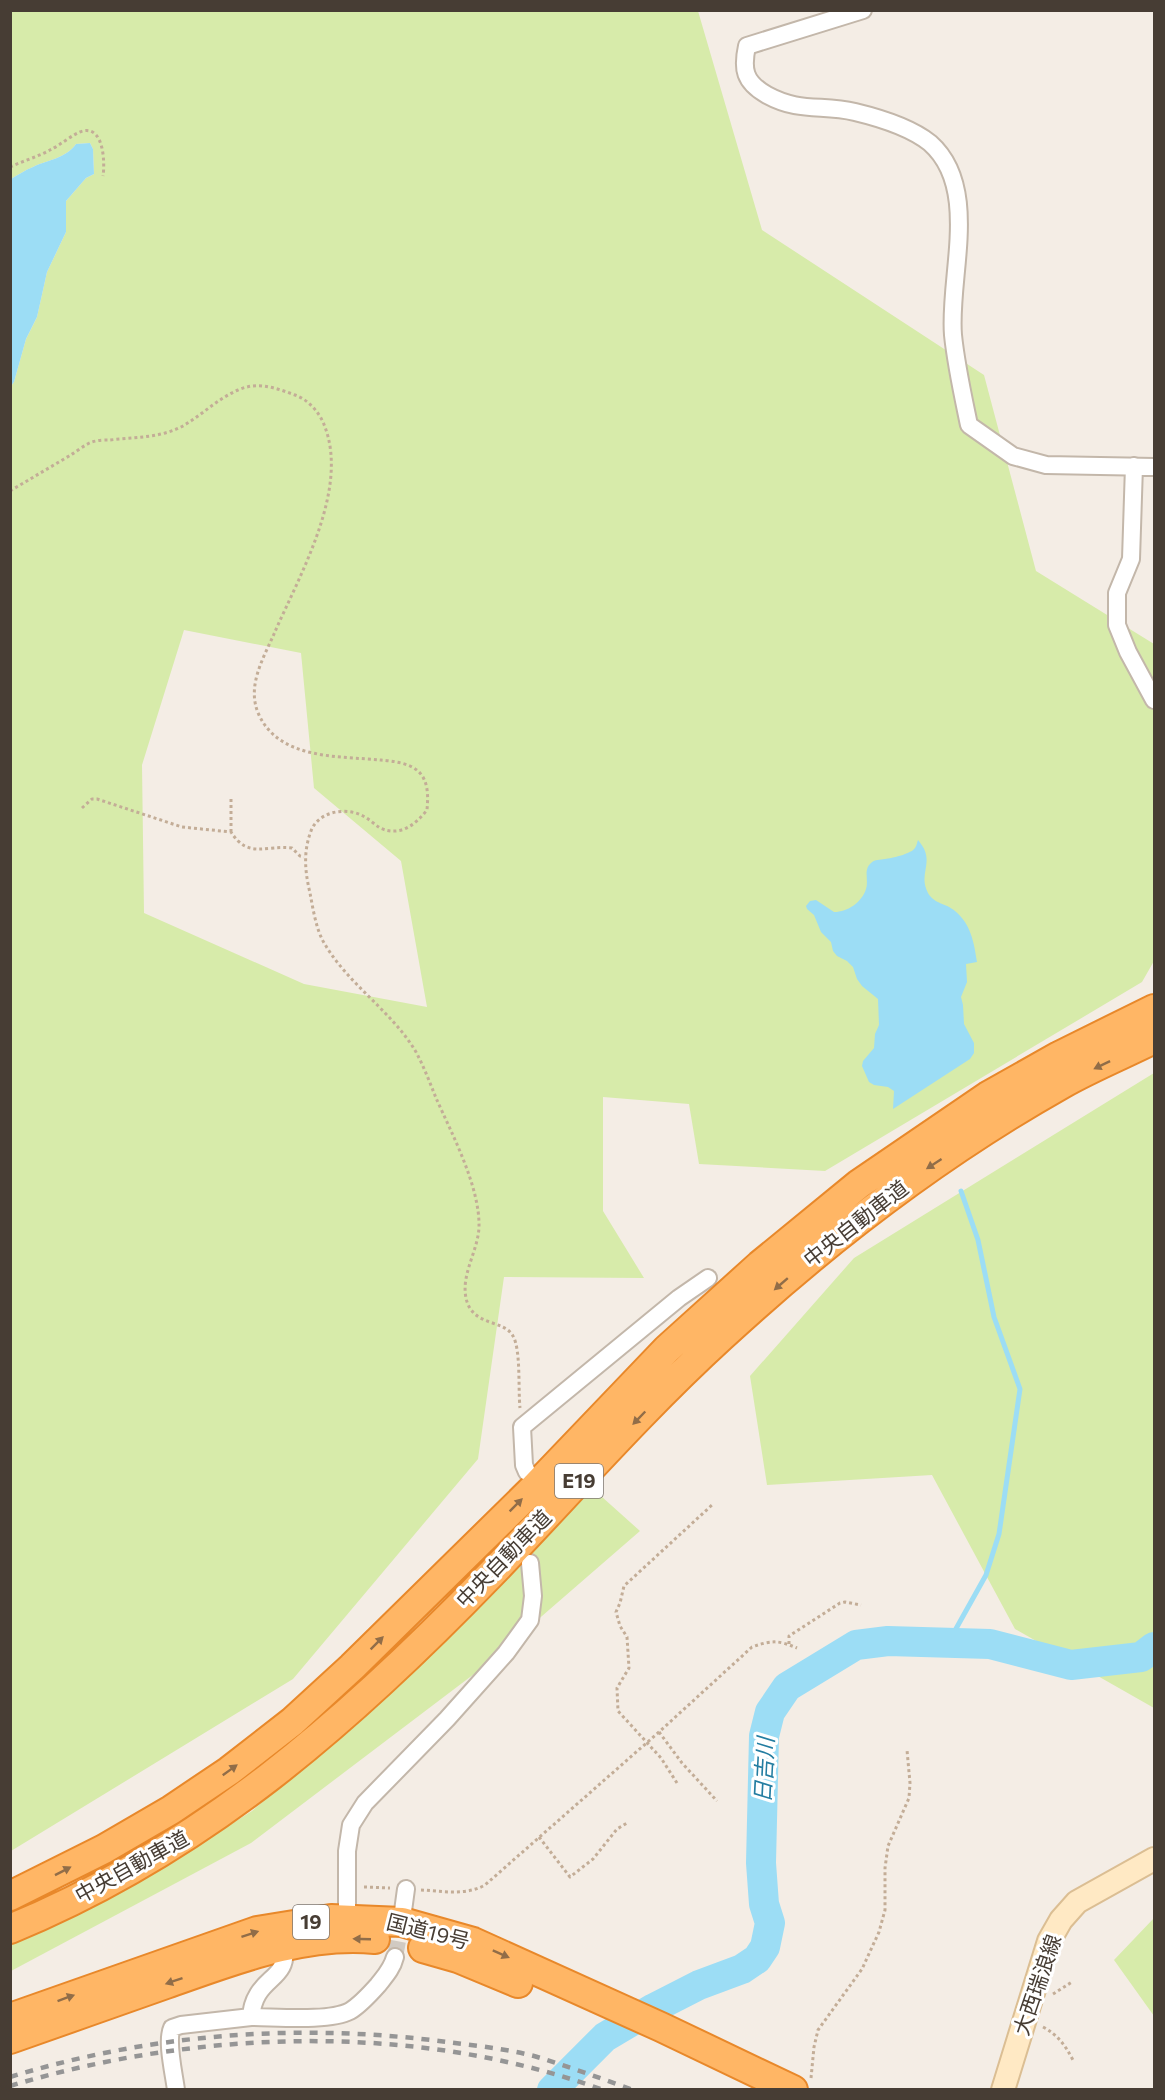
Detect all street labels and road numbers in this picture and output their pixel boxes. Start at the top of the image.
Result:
street label: 中央自動車道 [798,1174,912,1271]
road number: E19 [555,1464,603,1498]
street label: 中央自動車道 [450,1504,556,1612]
street label: 中央自動車道 [70,1824,192,1907]
road number: 19 [293,1905,329,1939]
street label: 国道19号 [384,1908,472,1953]
street label: 大西瑞浪線 [1008,1931,1065,2038]

